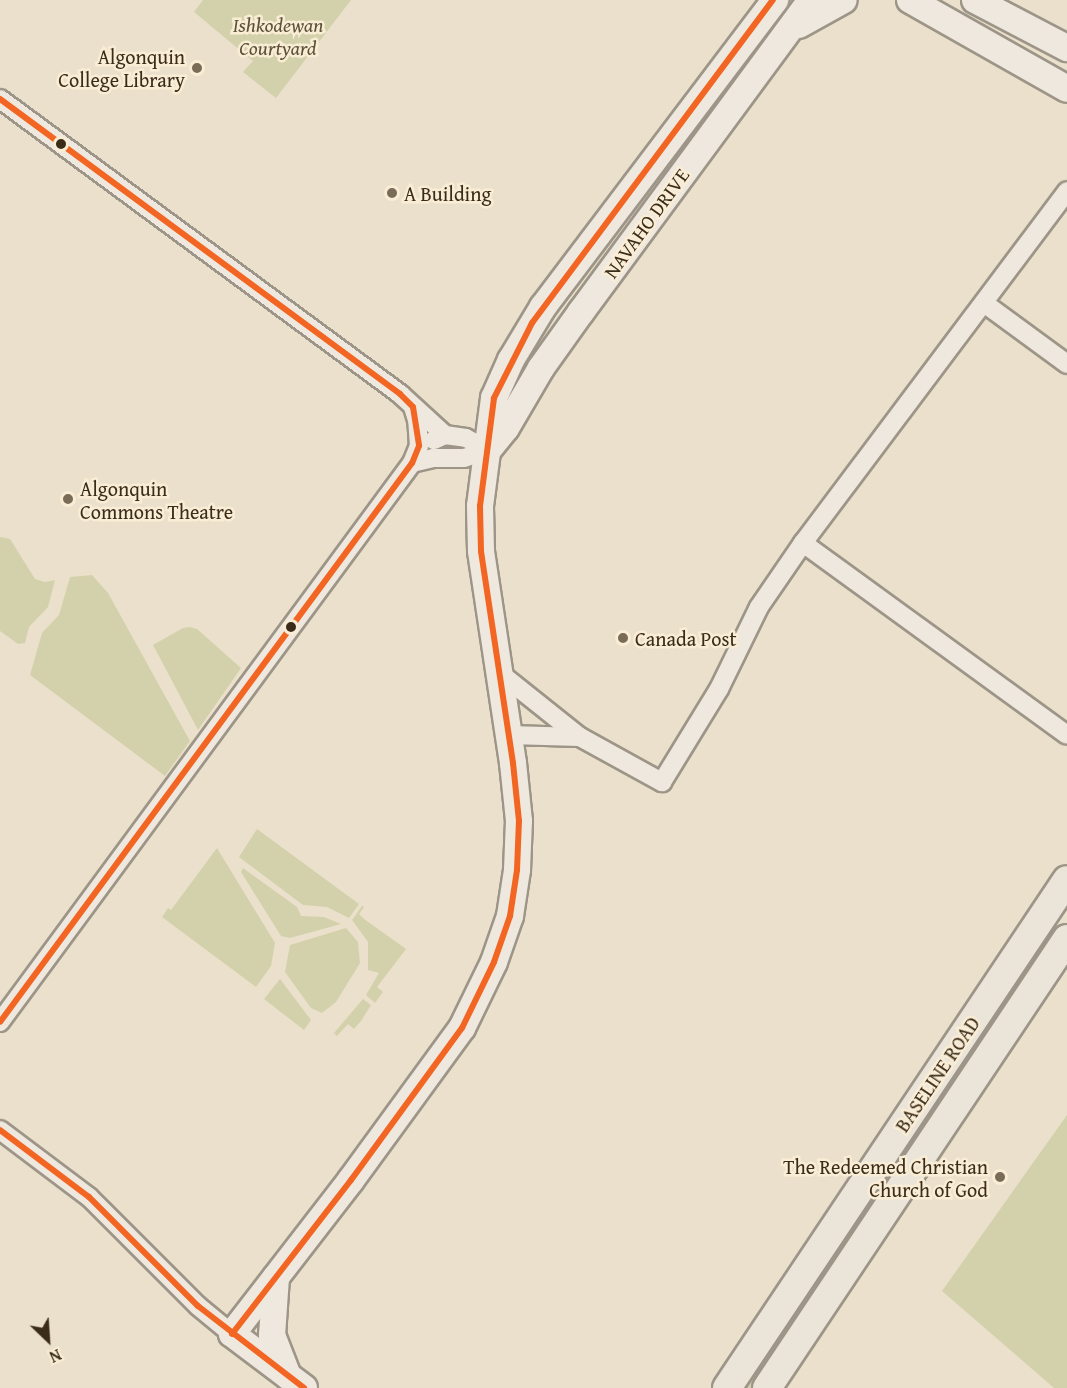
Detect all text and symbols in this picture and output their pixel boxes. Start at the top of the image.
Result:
park label: Ishkodewan Courtyard [233,13,323,60]
place label: Algonquin College Library [58,45,185,92]
marker: Algonquin College Library [190,61,204,75]
unlabelled marker [55,138,67,150]
street label: NAVAHO DRIVE [598,163,694,283]
place label: A Building [404,181,491,205]
marker: A Building [385,186,399,200]
place label: Algonquin Commons Theatre [80,476,233,523]
marker: Algonquin Commons Theatre [61,492,75,506]
unlabelled marker [285,621,297,633]
place label: Canada Post [635,626,736,650]
marker: Canada Post [616,631,630,645]
street label: BASELINE ROAD [890,1012,984,1136]
place label: The Redeemed Christian Church of God [783,1154,988,1201]
marker: The Redeemed Christian Church of God [993,1170,1007,1184]
north arrow [18,1310,78,1370]
text: N [46,1343,66,1369]

